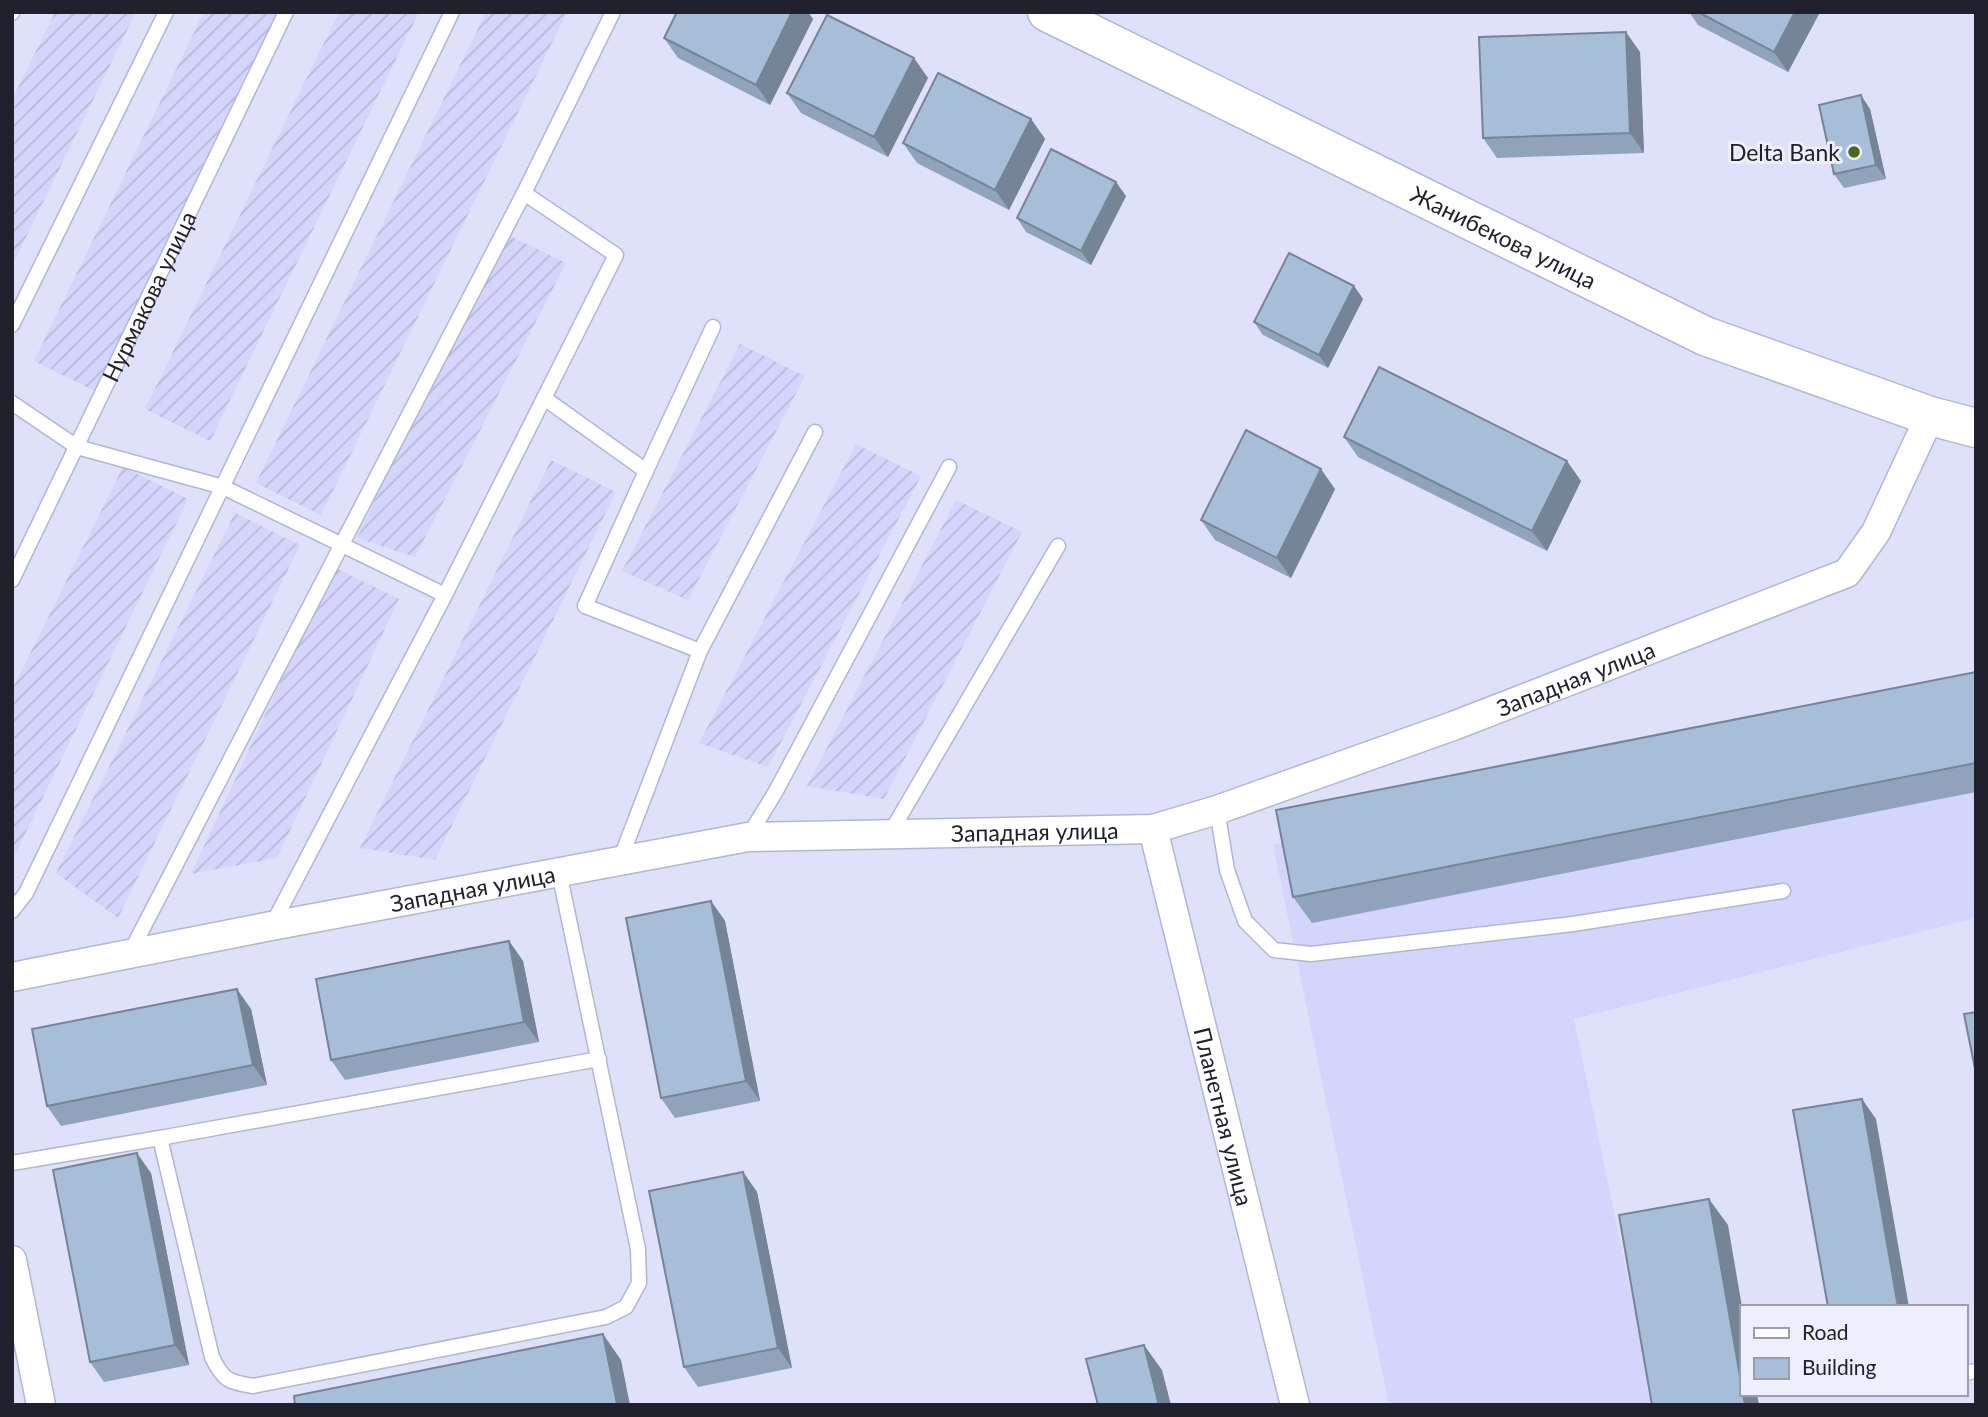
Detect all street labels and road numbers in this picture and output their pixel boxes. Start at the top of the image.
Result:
street label: Жанибекова улица [1406,179,1601,294]
street label: Нурмакова улица [96,207,202,386]
street label: Западная улица [1492,635,1659,722]
street label: Западная улица [951,816,1119,847]
street label: Западная улица [388,859,557,918]
street label: Планетная улица [1188,1024,1259,1208]

